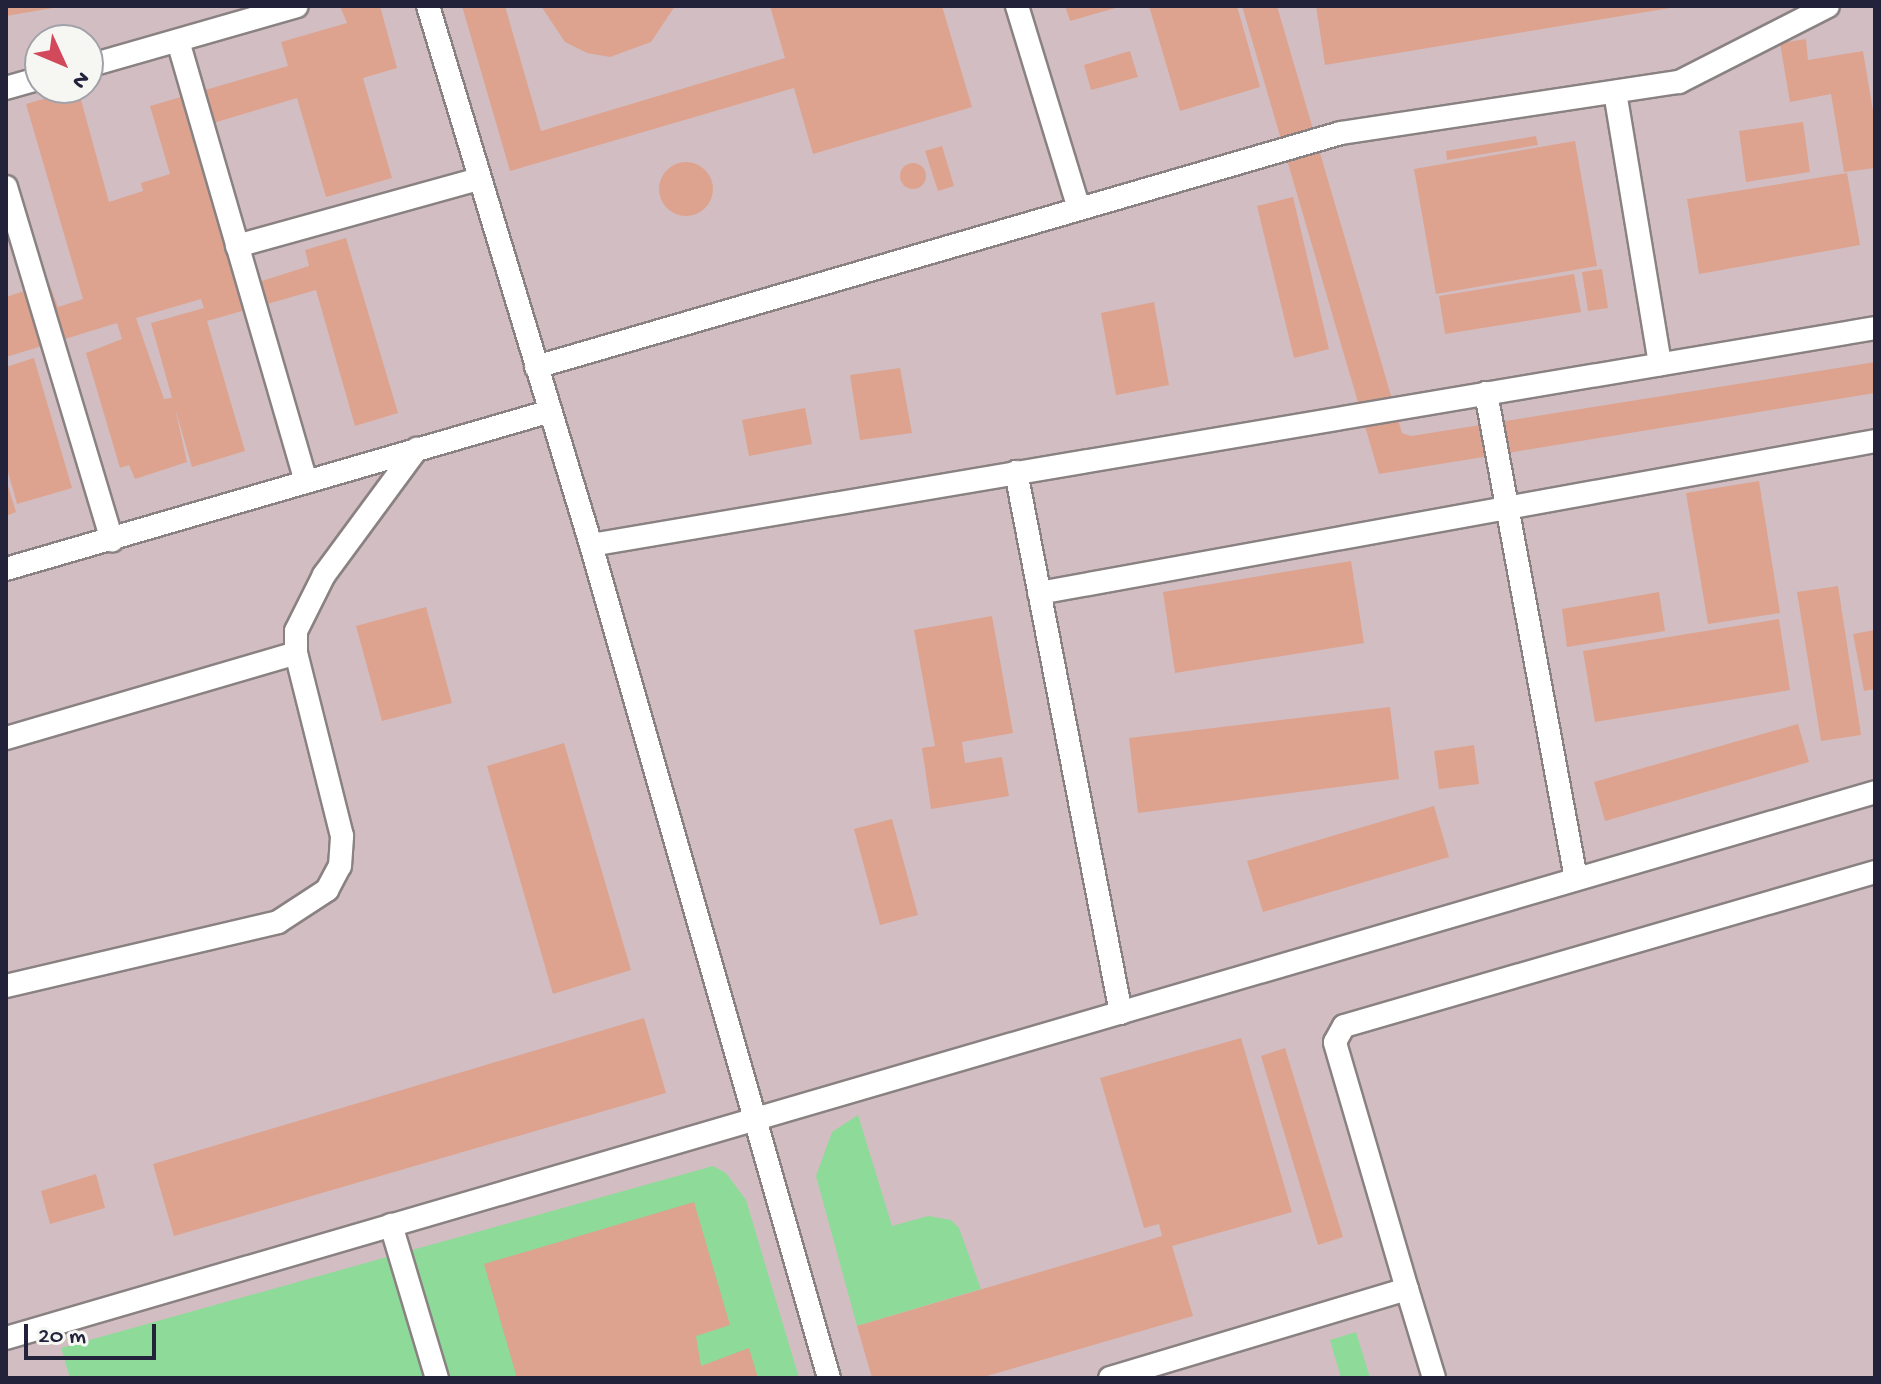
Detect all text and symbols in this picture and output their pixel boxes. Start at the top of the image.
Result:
north arrow [24,24,104,104]
text: N [65,65,94,93]
scale bar [28,1308,160,1358]
text: 20 m [38,1323,86,1352]

